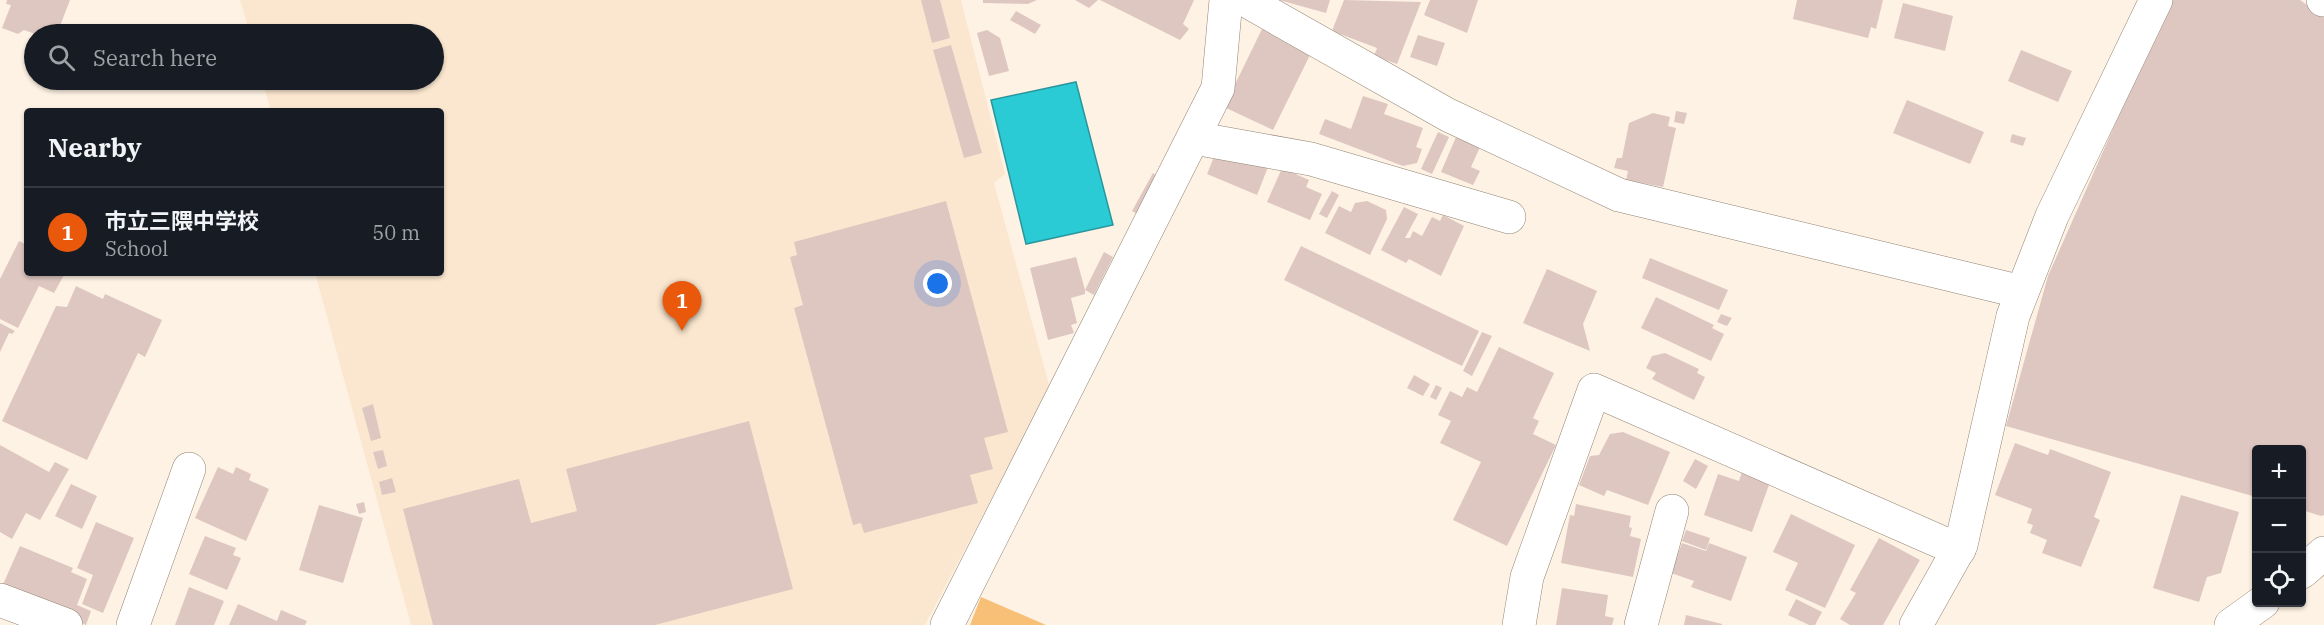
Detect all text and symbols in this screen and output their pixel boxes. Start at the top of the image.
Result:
search box [24,24,444,90]
icon: search [45,41,78,74]
text: Search here [93,43,217,72]
text: Nearby [48,130,142,164]
text: 市立三隈中学校 [105,206,259,235]
text: 1 [62,219,74,246]
text: 50 m [372,219,420,246]
text: School [105,235,168,262]
your location [923,269,952,298]
pin: 1 [662,282,702,331]
map controls [2252,445,2306,607]
button: + [2252,445,2306,499]
button: − [2252,499,2306,553]
button: locate [2252,553,2306,607]

